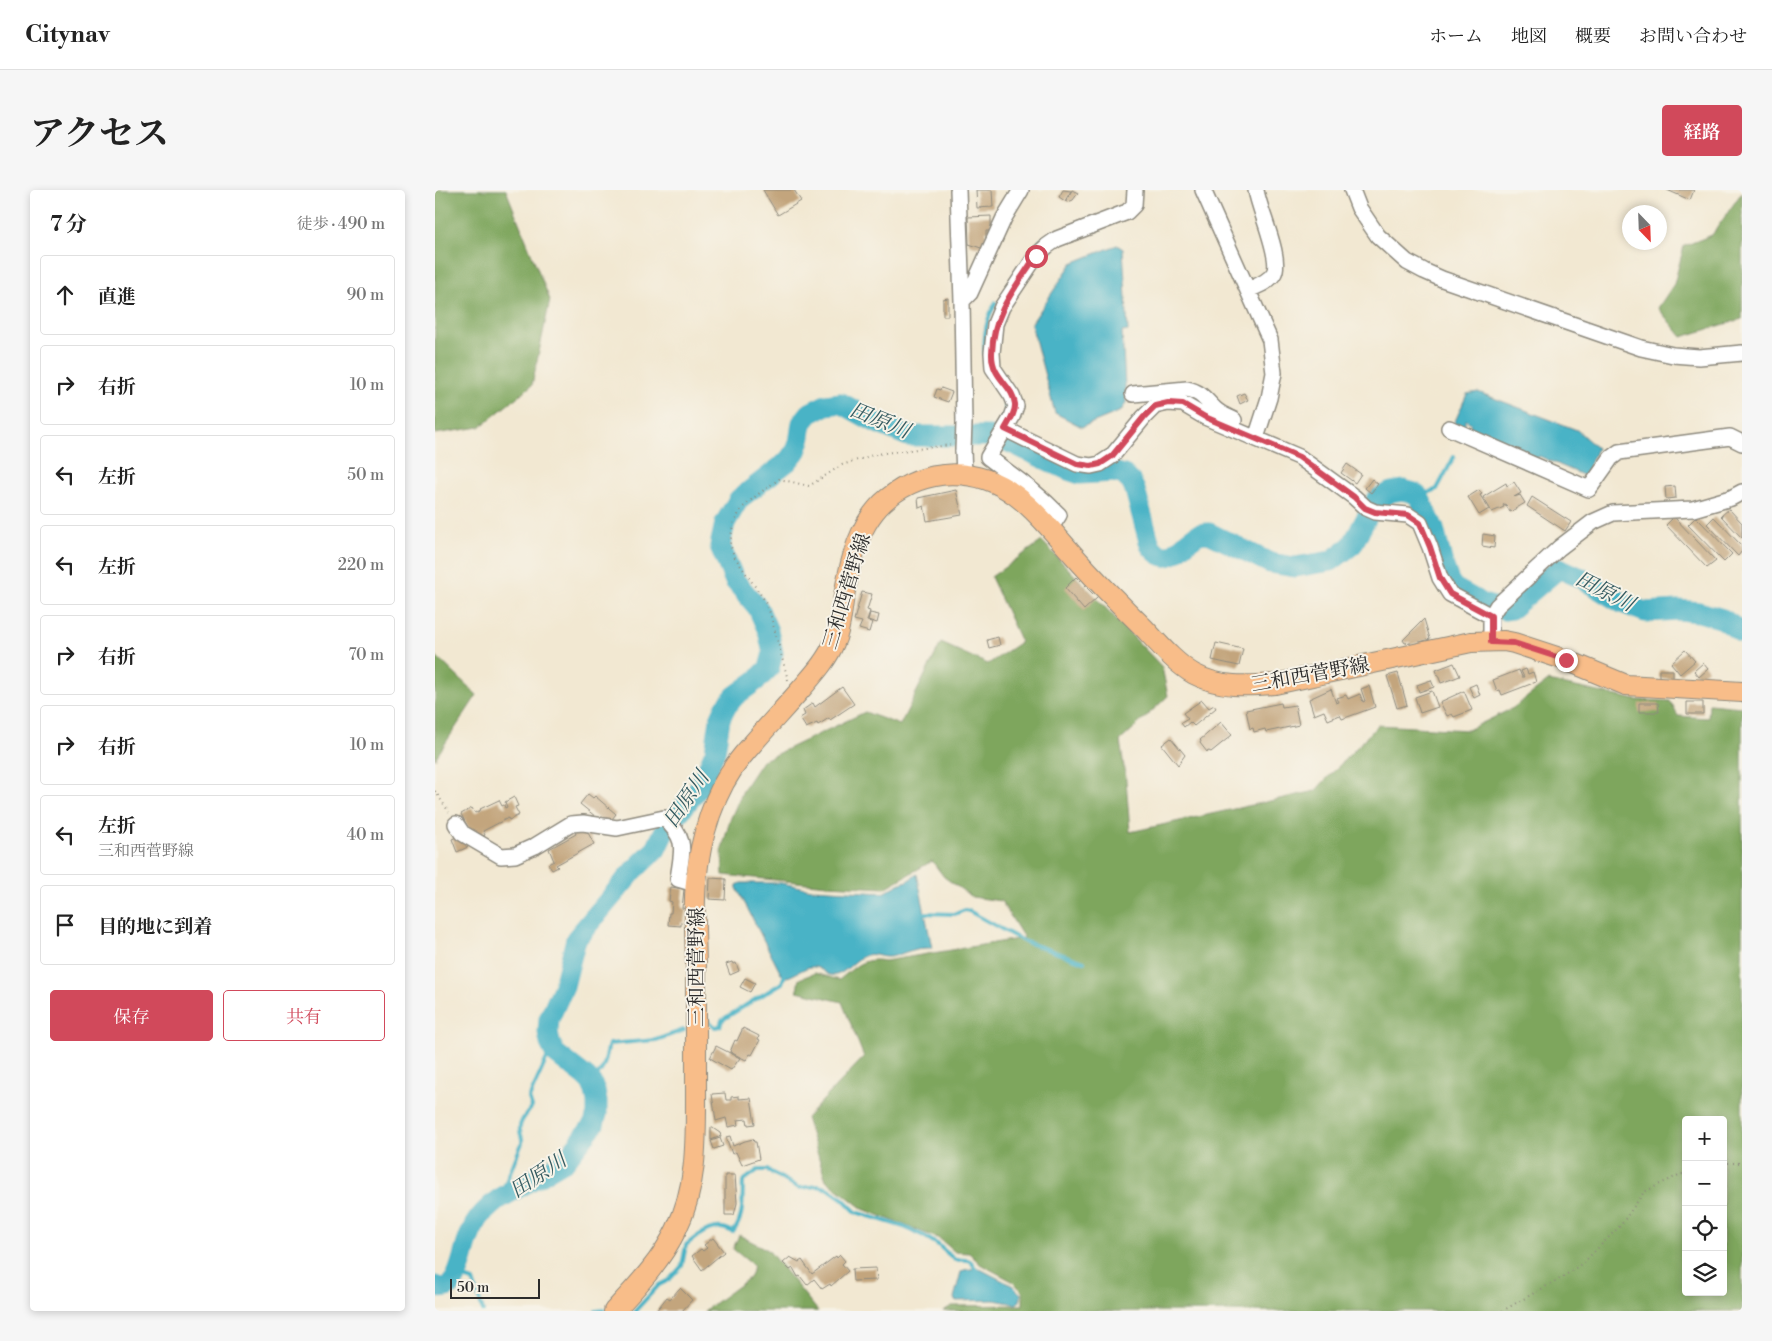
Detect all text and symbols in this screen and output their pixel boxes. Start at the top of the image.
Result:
text: Citynav [25,20,110,50]
text: ホーム [1429,25,1483,48]
text: 地図 [1511,25,1547,48]
text: 概要 [1575,25,1611,48]
text: お問い合わせ [1639,25,1747,48]
button: 経路 [1662,105,1742,156]
text: アクセス [30,113,169,156]
north arrow [1622,205,1667,250]
text: 7 分 [50,212,87,238]
text: 徒歩 · 490 m [297,214,385,234]
route start [1025,245,1048,268]
icon: ahead [51,281,79,309]
text: 直進 [98,285,136,309]
text: 90 m [346,285,384,305]
icon: right [51,371,79,399]
text: 右折 [98,375,136,399]
text: 10 m [350,375,384,395]
water label: 田原川 [846,397,916,446]
icon: left [51,461,79,489]
text: 左折 [98,465,136,489]
text: 50 m [347,465,384,485]
street label: 三和西菅野線 [818,530,877,652]
icon: left [51,551,79,579]
text: 左折 [98,555,136,579]
text: 220 m [338,555,384,575]
water label: 田原川 [1571,566,1640,619]
icon: right [51,641,79,669]
text: 右折 [98,645,136,669]
text: 70 m [348,645,384,665]
route end [1555,649,1578,672]
street label: 三和西菅野線 [1249,653,1372,698]
icon: right [51,731,79,759]
text: 右折 [98,735,136,759]
text: 10 m [350,735,384,755]
water label: 田原川 [658,765,716,833]
text: 左折 [98,814,136,838]
icon: left [51,821,79,849]
text: 40 m [347,825,384,845]
text: 三和西菅野線 [98,841,194,861]
street label: 三和西菅野線 [685,907,710,1027]
icon: arrive [51,911,79,939]
text: 目的地に到着 [98,915,212,939]
button: 保存 [50,990,213,1041]
button: 共有 [223,990,385,1041]
map controls [1682,1116,1727,1296]
button: + [1682,1116,1727,1161]
water label: 田原川 [505,1146,574,1204]
button: − [1682,1161,1727,1206]
button: locate [1682,1206,1727,1251]
button: layers [1682,1251,1727,1296]
scale bar [450,1276,540,1299]
text: 50 m [457,1279,489,1297]

